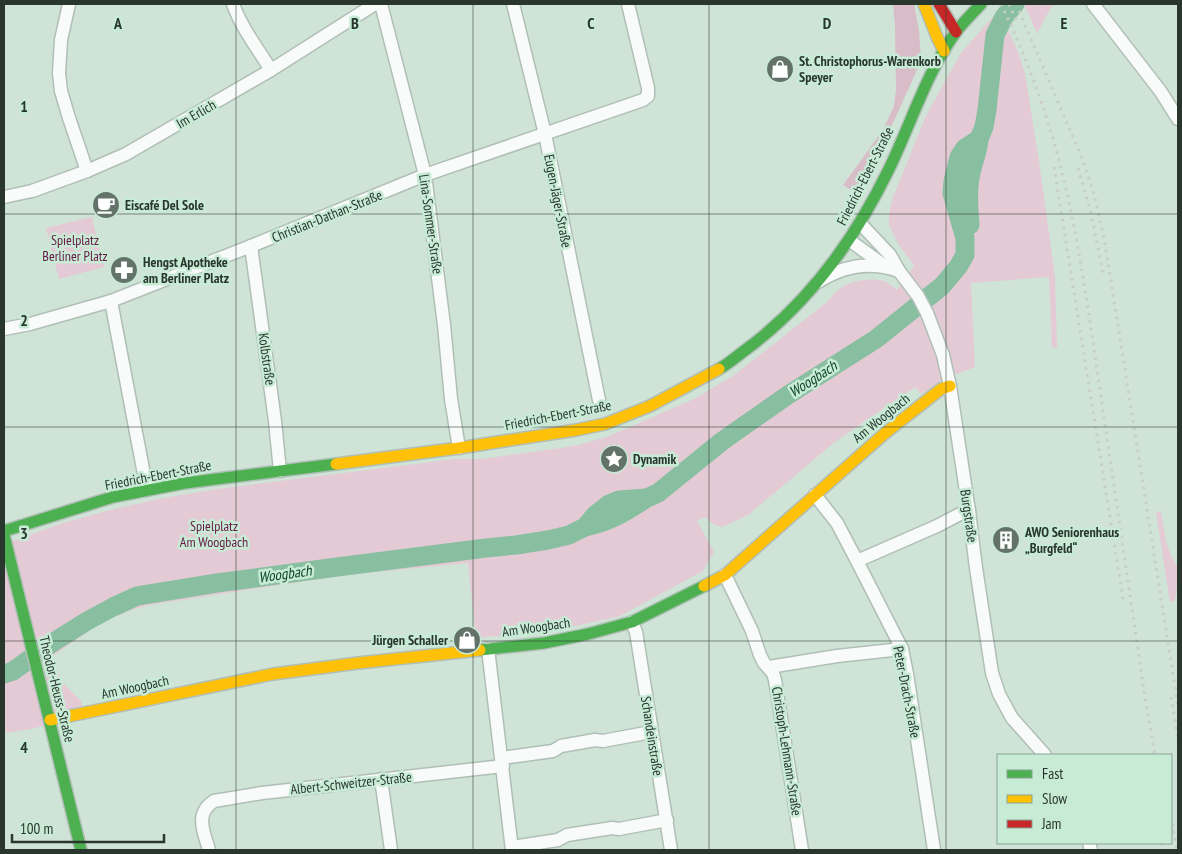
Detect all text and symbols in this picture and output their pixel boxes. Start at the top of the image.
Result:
text: A [113,13,123,33]
text: B [351,13,359,33]
text: C [587,13,595,33]
text: D [823,13,832,33]
text: E [1061,13,1068,33]
place label: St. Christophorus-Warenkorb Speyer [799,52,941,86]
shop icon: St. Christophorus-Warenkorb Speyer [765,54,795,84]
text: 1 [20,96,28,116]
street label: Im Erlich [173,96,219,132]
street label: Friedrich-Ebert-Straße [832,124,898,228]
street label: Eugen-Jäger-Straße [540,153,576,249]
street label: Lina-Sommer-Straße [415,173,447,275]
street label: Christian-Dathan-Straße [269,186,385,246]
cafe icon: Eiscafé Del Sole [91,190,121,220]
place label: Eiscafé Del Sole [125,196,204,214]
park label: Spielplatz Berliner Platz [42,231,108,265]
place label: Hengst Apotheke am Berliner Platz [143,253,229,287]
pharmacy icon: Hengst Apotheke am Berliner Platz [109,255,139,285]
text: 2 [20,310,28,330]
street label: Kolbstraße [254,332,280,386]
water label: Woogbach [785,355,841,401]
street label: Am Woogbach [849,389,913,447]
street label: Friedrich-Ebert-Straße [503,396,613,434]
place icon: Dynamik [599,444,629,474]
place label: Dynamik [633,450,677,468]
street label: Friedrich-Ebert-Straße [103,456,213,494]
street label: Burgstraße [956,488,982,544]
park label: Spielplatz Am Woogbach [180,517,248,551]
text: 3 [20,523,28,543]
place label: AWO Seniorenhaus „Burgfeld“ [1024,523,1119,557]
building icon: AWO Seniorenhaus „Burgfeld“ [991,525,1021,555]
water label: Woogbach [257,560,314,587]
street label: Am Woogbach [501,613,571,641]
shop icon: Jürgen Schaller [452,625,482,655]
place label: Jürgen Schaller [371,631,449,649]
street label: Theodor-Heuss-Straße [35,634,79,744]
street label: Peter-Drach-Straße [889,645,925,740]
street label: Am Woogbach [100,671,170,703]
street label: Christoph-Lehmann-Straße [768,685,806,817]
street label: Schandeinstraße [637,695,667,777]
text: 4 [20,737,28,757]
legend [997,754,1172,844]
text: Fast [1042,764,1063,783]
street label: Albert-Schweitzer-Straße [289,768,413,798]
text: Slow [1042,789,1067,808]
scale bar [12,812,165,844]
text: Jam [1041,814,1061,833]
text: 100 m [20,819,53,838]

